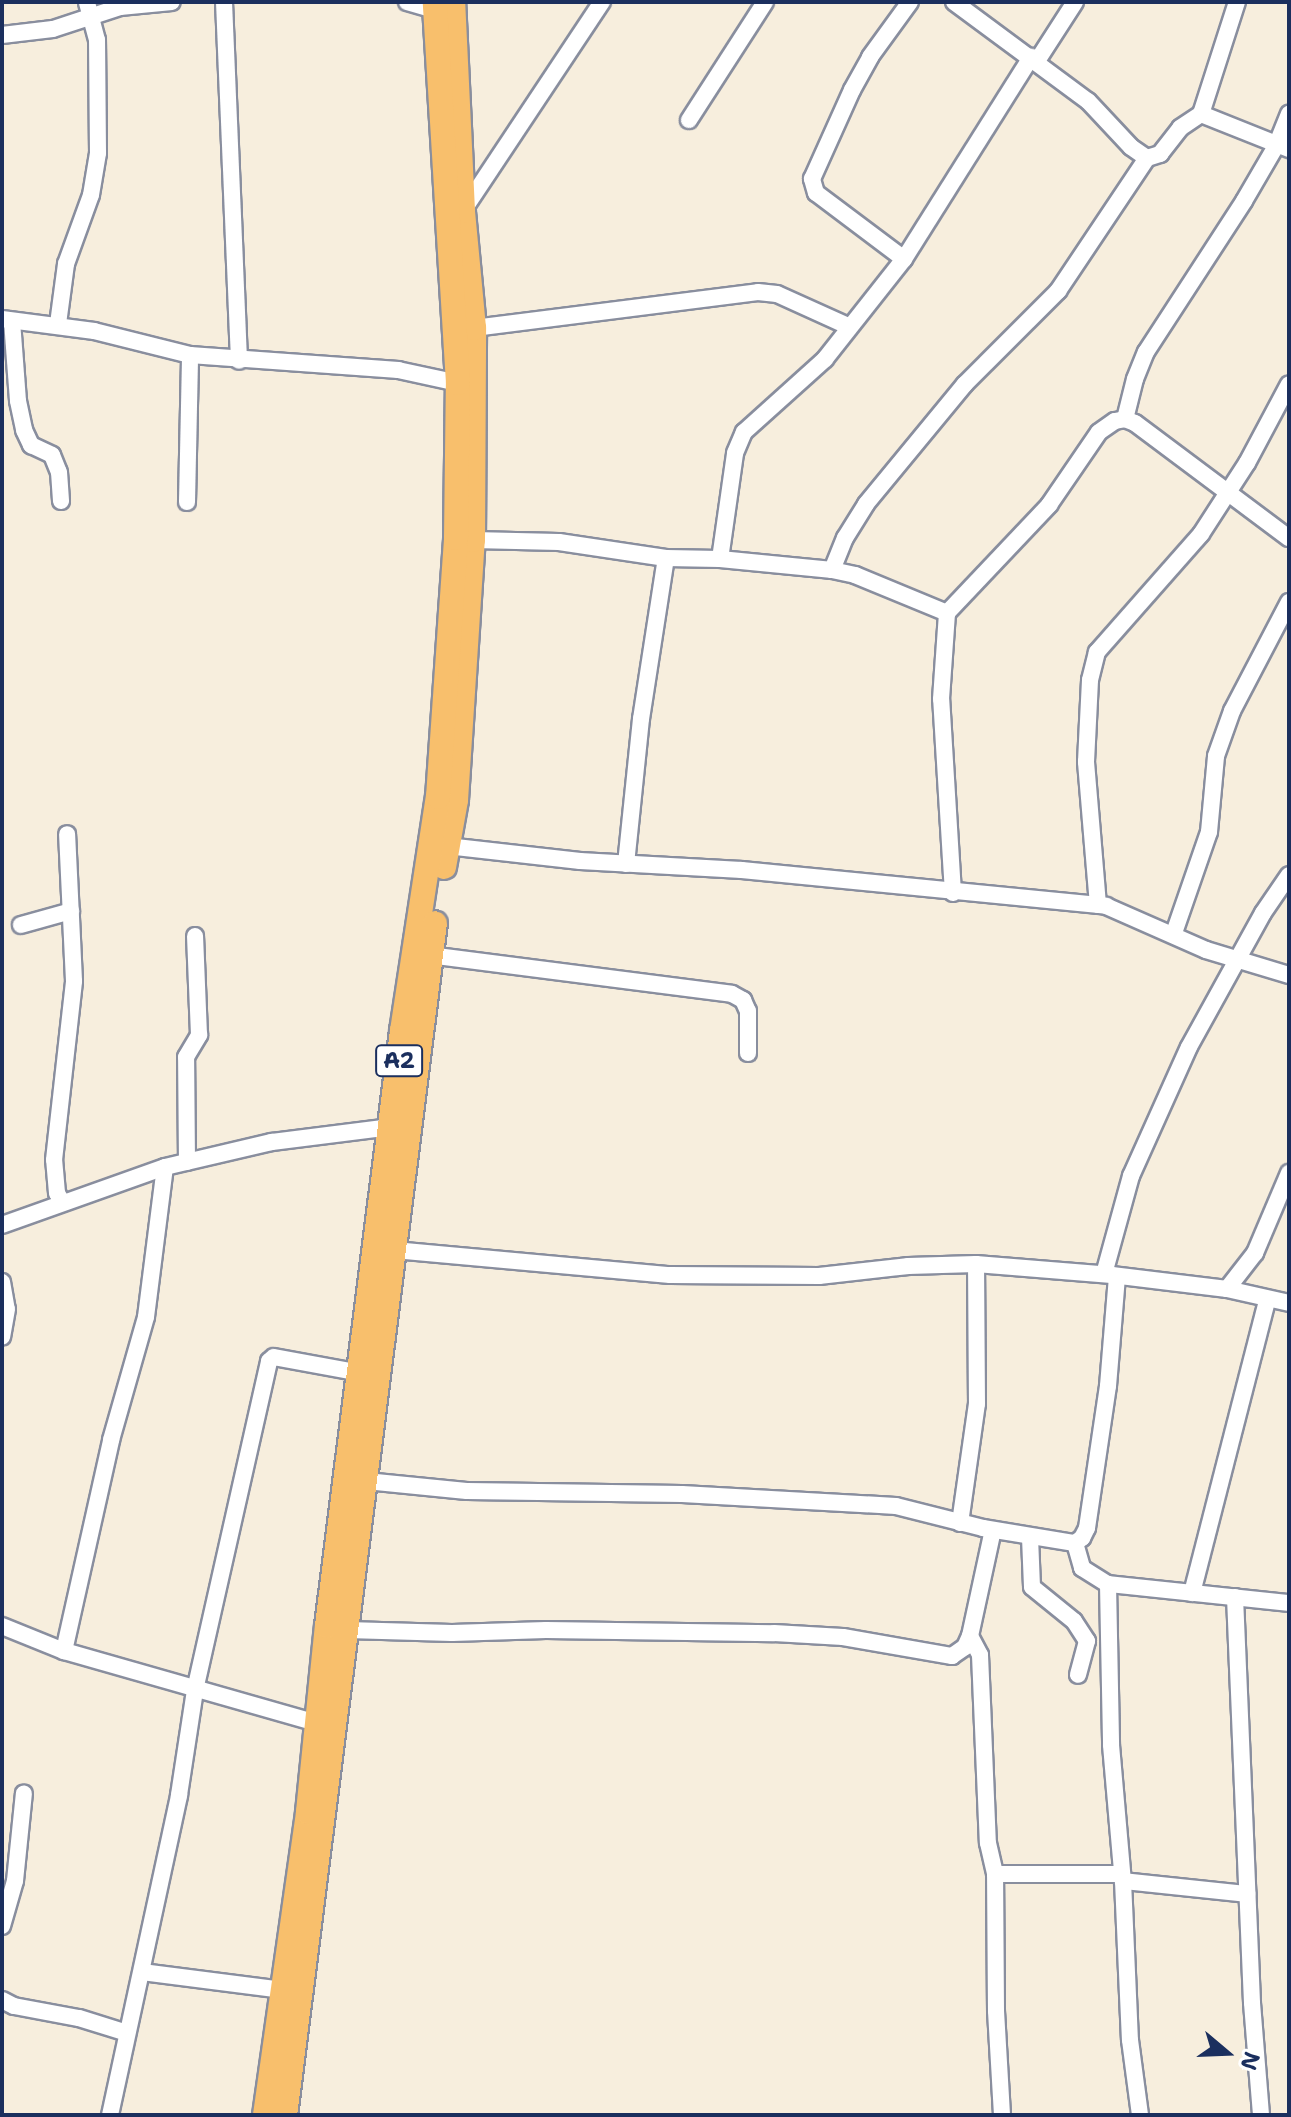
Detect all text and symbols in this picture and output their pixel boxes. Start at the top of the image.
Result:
road number: A2 [375,1043,423,1079]
north arrow [1187,2013,1267,2093]
text: N [1234,2048,1267,2074]

